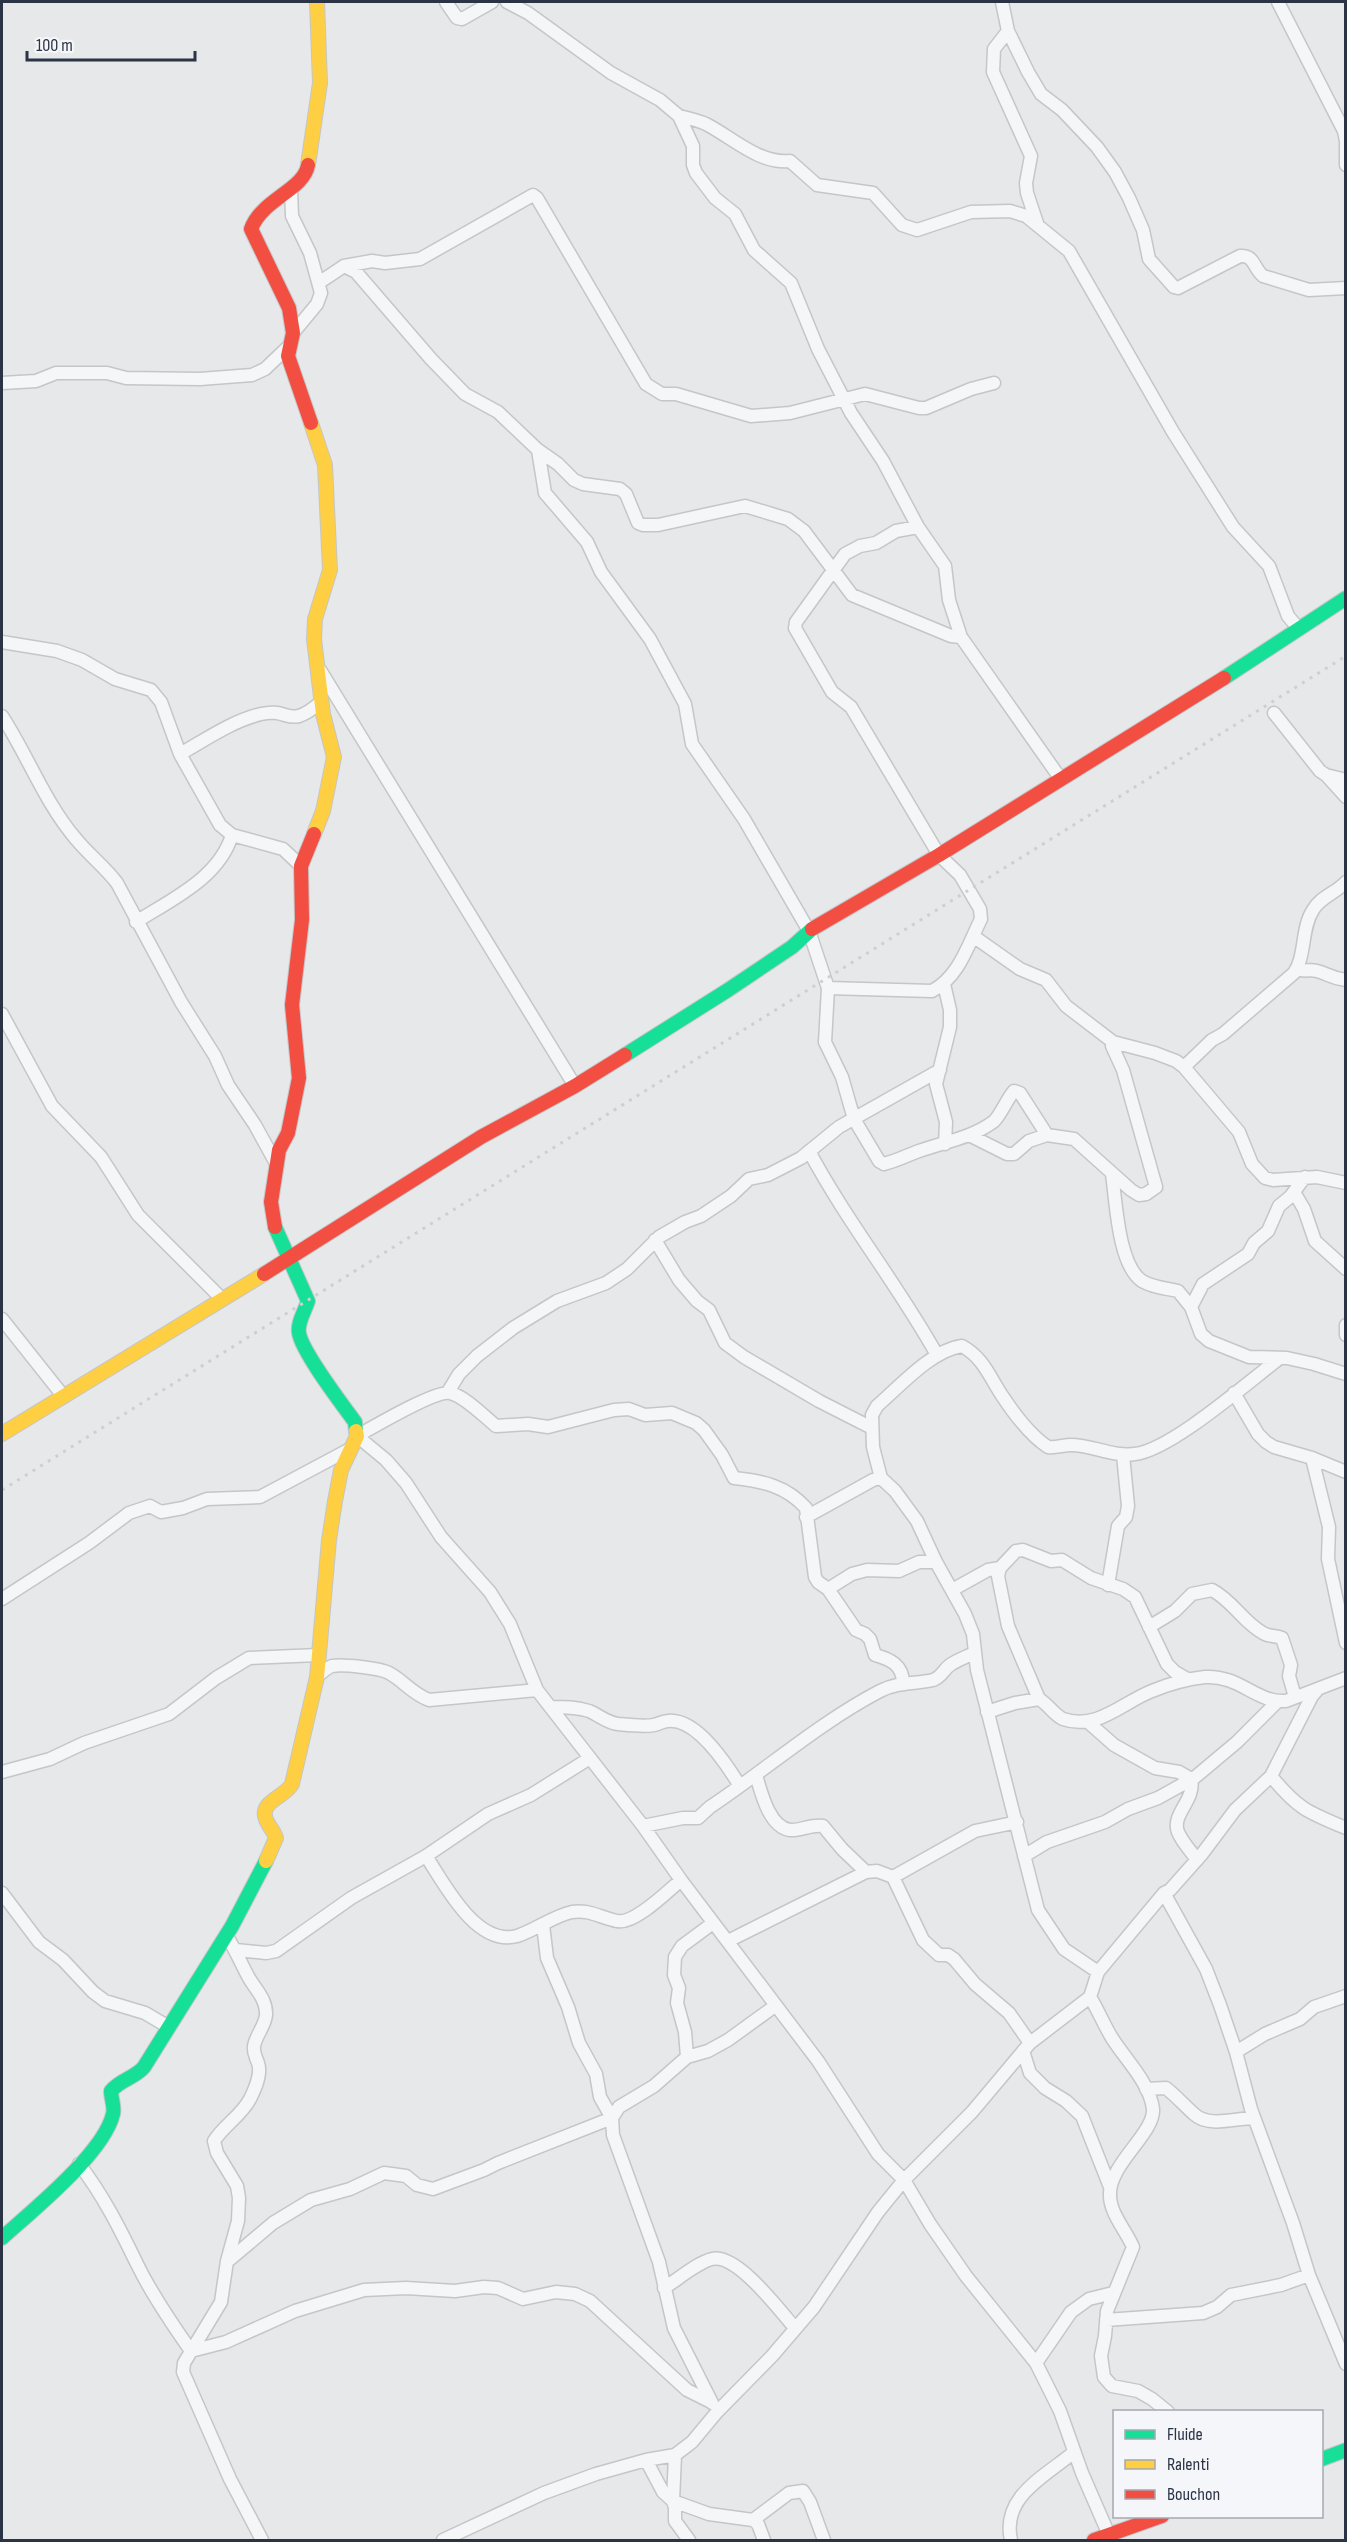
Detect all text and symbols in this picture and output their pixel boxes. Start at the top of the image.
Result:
scale bar [27,24,195,62]
text: 100 m [36,35,73,56]
legend [1113,2410,1323,2518]
text: Fluide [1167,2424,1203,2445]
text: Ralenti [1167,2454,1209,2475]
text: Bouchon [1167,2484,1220,2505]

